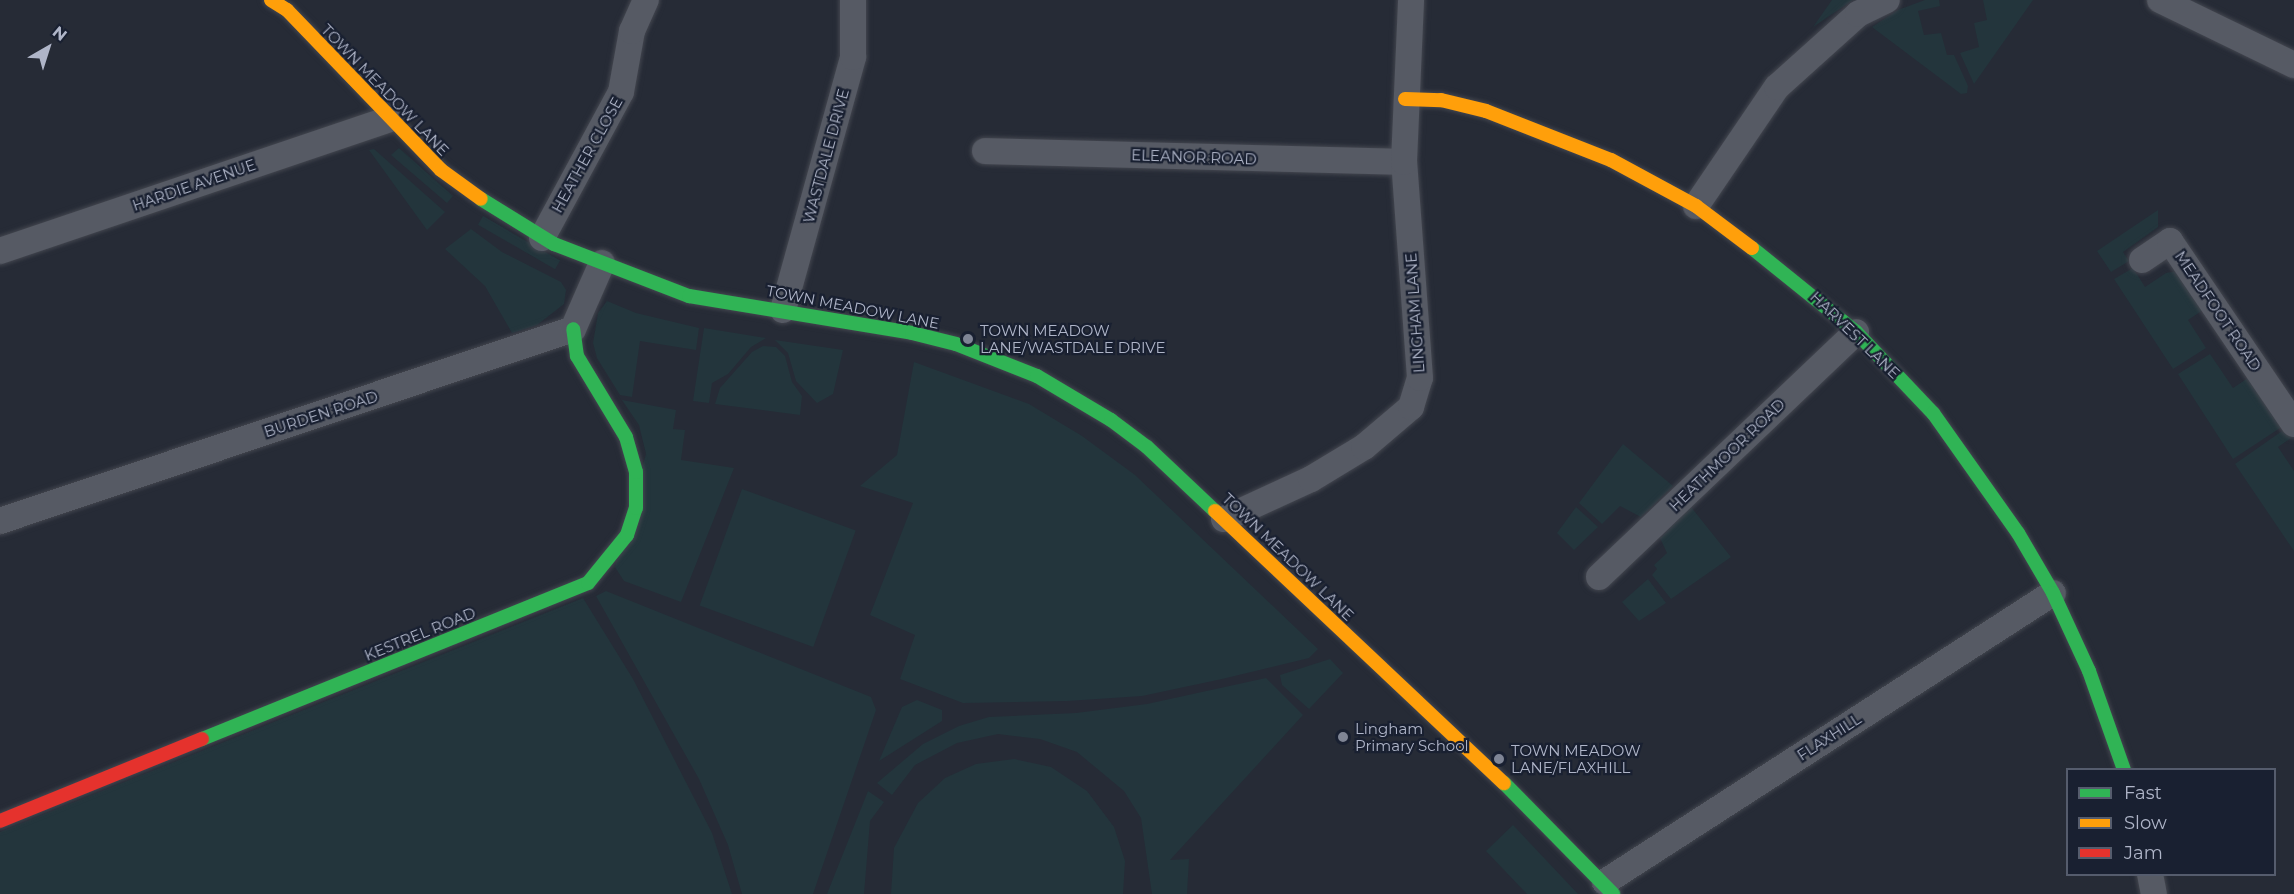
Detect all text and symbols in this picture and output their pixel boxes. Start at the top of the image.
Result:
north arrow [18,18,78,78]
street label: TOWN MEADOW LANE [318,21,452,159]
text: N [49,22,71,45]
street label: WASTDALE DRIVE [799,87,853,225]
street label: HEATHER CLOSE [548,94,626,216]
street label: ELEANOR ROAD [1131,146,1257,168]
street label: HARDIE AVENUE [130,155,258,215]
street label: MEADFOOT ROAD [2171,248,2265,374]
street label: LINGHAM LANE [1402,252,1428,374]
street label: TOWN MEADOW LANE [765,281,941,333]
street label: HARVEST LANE [1806,288,1904,382]
place label: TOWN MEADOW LANE/WASTDALE DRIVE [980,321,1165,356]
marker: TOWN MEADOW LANE/WASTDALE DRIVE [961,332,975,346]
street label: BURDEN ROAD [262,387,380,441]
street label: HEATHMOOR ROAD [1665,395,1789,515]
street label: TOWN MEADOW LANE [1219,490,1357,624]
street label: KESTREL ROAD [362,603,478,665]
street label: FLAXHILL [1794,710,1864,764]
place label: Lingham Primary School [1355,719,1469,754]
marker: Lingham Primary School [1336,730,1350,744]
place label: TOWN MEADOW LANE/FLAXHILL [1511,741,1641,776]
marker: TOWN MEADOW LANE/FLAXHILL [1492,752,1506,766]
legend [2066,768,2276,876]
text: Fast [2124,782,2162,804]
text: Slow [2124,812,2167,834]
text: Jam [2124,842,2163,864]

